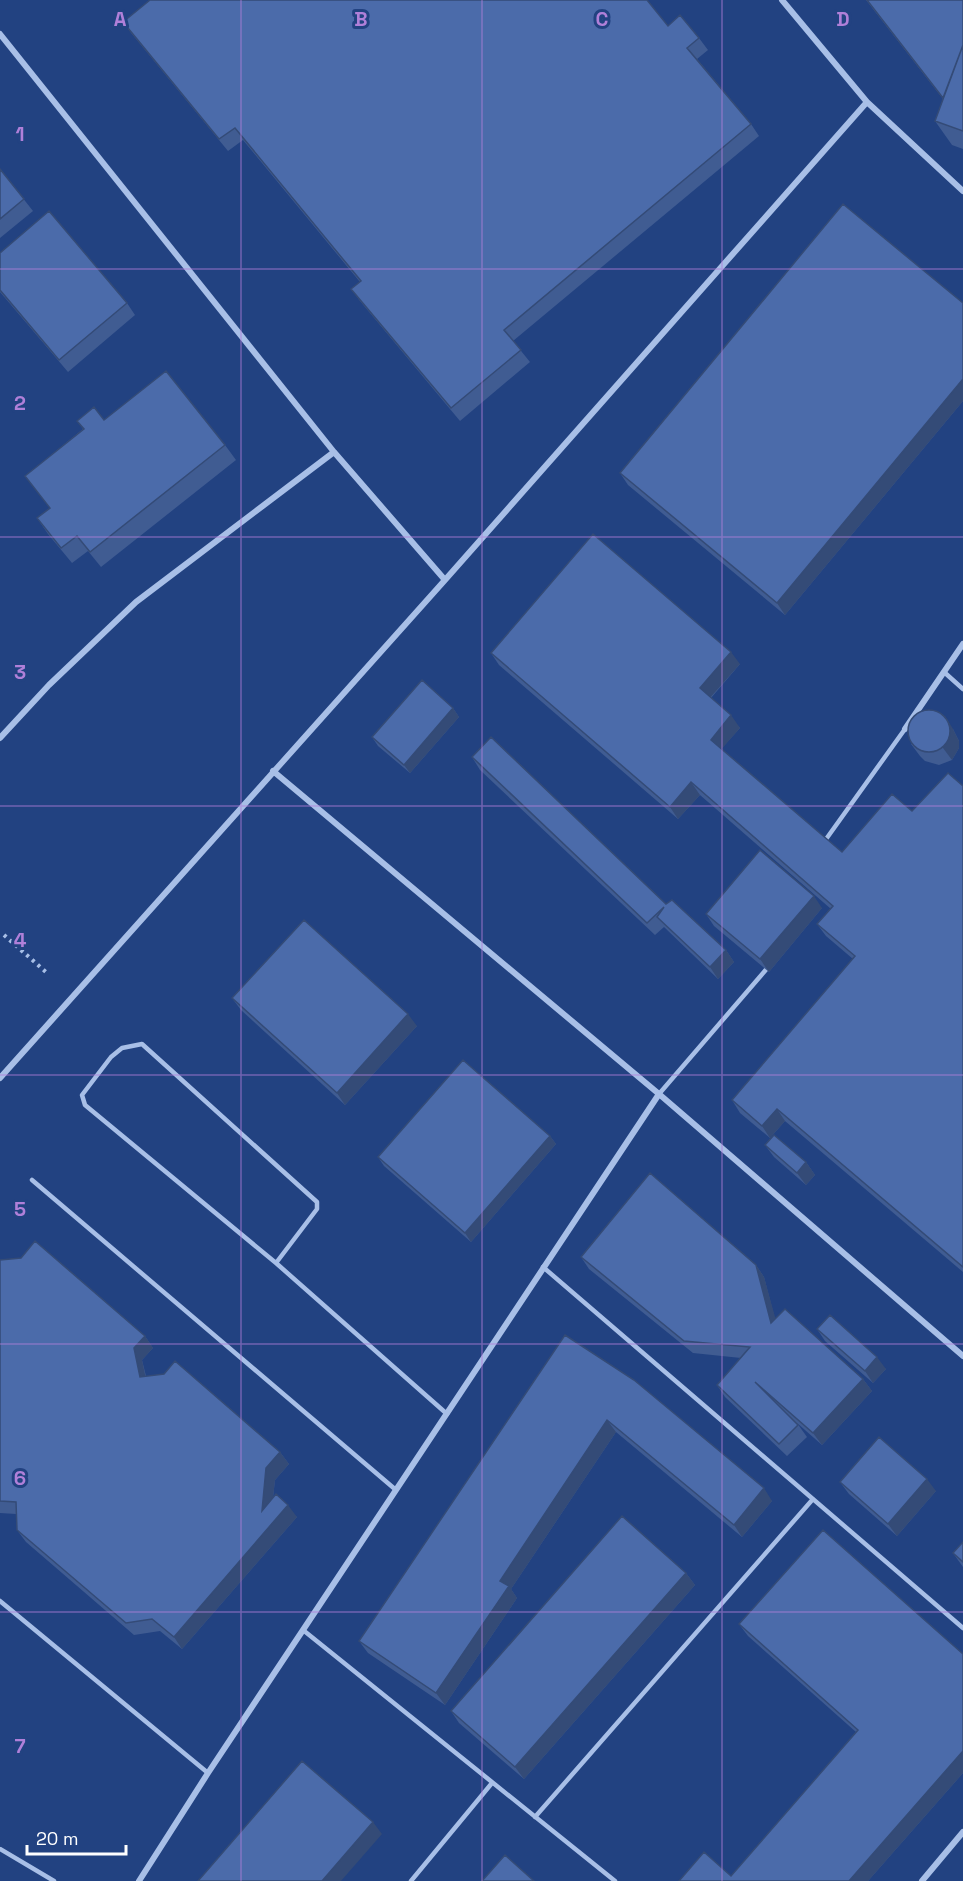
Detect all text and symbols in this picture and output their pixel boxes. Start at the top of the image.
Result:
text: A [114,6,127,32]
text: B [354,6,368,32]
text: C [596,6,609,32]
text: D [836,6,850,32]
text: 1 [15,121,25,147]
text: 2 [14,390,26,416]
text: 3 [14,659,26,685]
text: 4 [14,927,27,953]
text: 5 [14,1196,26,1222]
text: 6 [14,1465,26,1491]
text: 7 [14,1733,26,1759]
scale bar [27,1818,126,1856]
text: 20 m [36,1827,79,1850]

